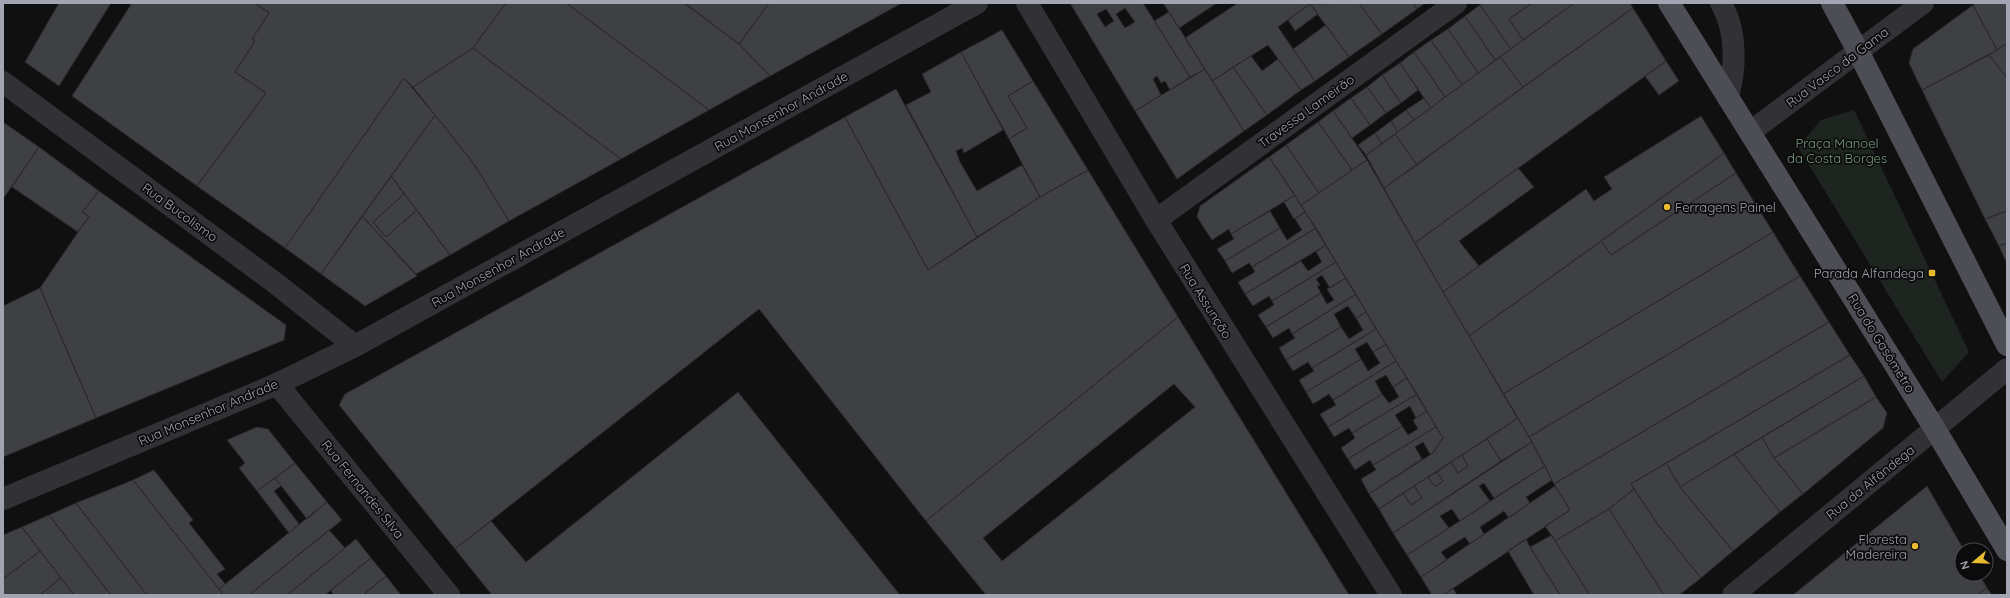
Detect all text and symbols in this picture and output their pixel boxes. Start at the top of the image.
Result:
street label: Rua Vasco da Gama [1783,23,1891,111]
street label: Rua Monsenhor Andrade [712,68,850,154]
street label: Travessa Lameirão [1255,71,1357,151]
park label: Praça Manoel da Costa Borges [1787,135,1887,166]
street label: Rua Bucolismo [139,179,221,245]
place label: Ferragens Painel [1675,199,1776,215]
marker: Ferragens Painel [1662,202,1672,212]
street label: Rua Monsenhor Andrade [429,224,567,310]
street label: Rua Assunção [1177,261,1235,342]
place label: Parada Alfandega [1814,265,1924,281]
marker: Parada Alfandega [1927,268,1937,278]
street label: Rua do Gasômetro [1845,290,1919,396]
street label: Rua Monsenhor Andrade [136,375,280,449]
street label: Rua Fernandes Silva [318,436,408,542]
street label: Rua da Alfândega [1823,441,1917,523]
place label: Floresta Madereira [1846,531,1907,562]
marker: Floresta Madereira [1910,541,1920,551]
north arrow [1954,542,1994,582]
text: N [1957,559,1972,571]

